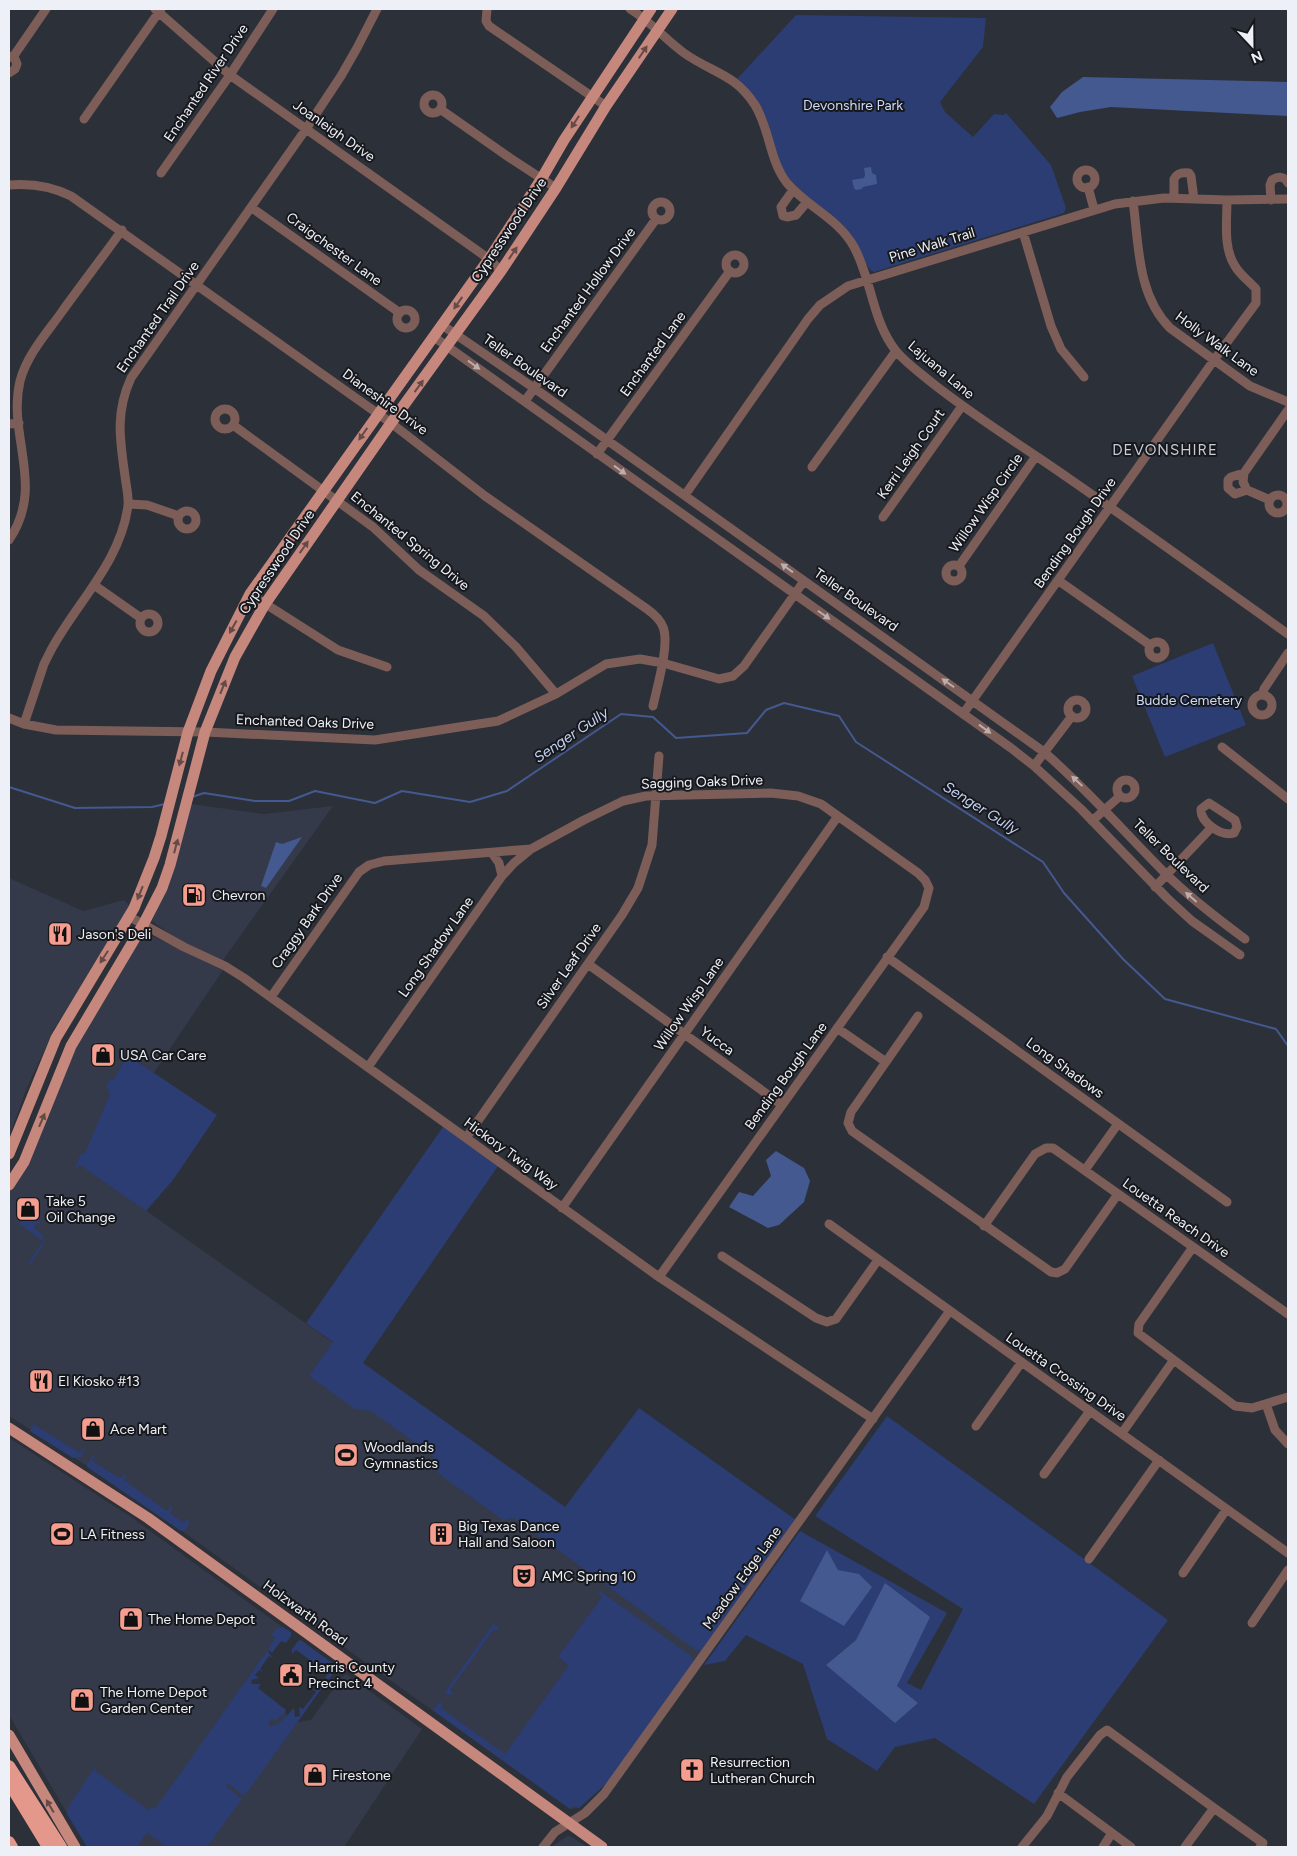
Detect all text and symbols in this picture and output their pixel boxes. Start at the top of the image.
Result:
north arrow [1227,20,1277,70]
street label: Enchanted River Drive [160,21,252,145]
one-way arrow [638,45,648,58]
text: N [1248,47,1265,66]
street label: Joanleigh Drive [290,96,379,166]
park label: Devonshire Park [803,97,903,114]
one-way arrow [570,116,580,129]
street label: Cypresswood Drive [468,174,550,285]
street label: Craigchester Lane [283,209,385,290]
street label: Enchanted Hollow Drive [537,224,639,356]
street label: Pine Walk Trail [887,224,977,266]
one-way arrow [508,246,518,260]
street label: Enchanted Trail Drive [113,258,203,376]
one-way arrow [453,296,463,309]
street label: Enchanted Lane [616,308,690,400]
street label: Holly Walk Lane [1172,308,1262,380]
street label: Teller Boulevard [480,331,570,401]
street label: Lajuana Lane [904,337,978,403]
one-way arrow [467,360,481,370]
street label: Dianeshire Drive [339,365,431,439]
one-way arrow [414,379,424,392]
street label: Kerri Leigh Court [874,406,948,502]
one-way arrow [358,428,368,441]
district label: DEVONSHIRE [1112,441,1218,459]
street label: Willow Wisp Circle [946,450,1027,556]
one-way arrow [613,465,627,475]
street label: Bending Bough Drive [1030,474,1120,592]
street label: Enchanted Spring Drive [347,488,473,594]
street label: Cypresswood Drive [236,506,318,617]
one-way arrow [299,540,309,553]
one-way arrow [780,563,794,573]
street label: Teller Boulevard [811,565,901,635]
one-way arrow [817,610,831,620]
one-way arrow [228,620,237,633]
one-way arrow [941,678,955,688]
one-way arrow [220,679,227,694]
park label: Budde Cemetery [1136,692,1243,709]
water label: Senger Gully [530,703,613,766]
street label: Enchanted Oaks Drive [236,711,375,733]
one-way arrow [978,724,991,735]
one-way arrow [177,751,185,766]
street label: Sagging Oaks Drive [641,771,764,793]
one-way arrow [1071,775,1083,787]
water label: Senger Gully [940,778,1023,839]
street label: Teller Boulevard [1130,816,1212,896]
one-way arrow [172,838,180,853]
street label: Craggy Bark Drive [268,870,346,972]
fuel station icon: Chevron [181,882,207,908]
one-way arrow [136,886,144,901]
place label: Chevron [212,887,265,904]
one-way arrow [1185,891,1197,903]
street label: Long Shadow Lane [395,893,477,1001]
street label: Silver Leaf Drive [533,919,605,1012]
restaurant icon: Jason's Deli [47,921,73,947]
place label: Jason's Deli [78,926,151,943]
one-way arrow [99,951,108,964]
street label: Willow Wisp Lane [650,954,728,1054]
street label: Bending Bough Lane [741,1019,831,1133]
street label: Yucca [697,1023,737,1059]
street label: Long Shadows [1023,1034,1107,1102]
shop icon: USA Car Care [90,1042,116,1068]
place label: USA Car Care [120,1047,207,1064]
one-way arrow [38,1113,46,1127]
street label: Hickory Twig Way [461,1114,562,1194]
street label: Louetta Reach Drive [1119,1175,1233,1262]
place label: Take 5 Oil Change [46,1193,116,1226]
shop icon: Take 5 Oil Change [15,1196,41,1222]
street label: Louetta Crossing Drive [1003,1329,1130,1425]
restaurant icon: El Kiosko #13 [28,1368,54,1394]
place label: El Kiosko #13 [58,1373,140,1390]
shop icon: Ace Mart [80,1416,106,1442]
place label: Ace Mart [110,1421,167,1438]
place label: Woodlands Gymnastics [364,1439,438,1472]
sports icon: Woodlands Gymnastics [333,1442,359,1468]
place label: Big Texas Dance Hall and Saloon [458,1518,560,1551]
sports icon: LA Fitness [49,1521,75,1547]
building icon: Big Texas Dance Hall and Saloon [428,1521,454,1547]
street label: Meadow Edge Lane [699,1523,785,1633]
place label: LA Fitness [80,1526,145,1543]
theatre icon: AMC Spring 10 [511,1563,537,1589]
place label: AMC Spring 10 [542,1568,636,1585]
street label: Holzwarth Road [260,1577,350,1649]
shop icon: The Home Depot [118,1606,144,1632]
place label: The Home Depot [148,1611,255,1628]
place label: Harris County Precinct 4 [308,1659,395,1692]
public building icon: Harris County Precinct 4 [278,1662,304,1688]
place label: The Home Depot Garden Center [100,1684,207,1717]
shop icon: The Home Depot Garden Center [69,1687,95,1713]
place label: Resurrection Lutheran Church [710,1754,815,1787]
church icon: Resurrection Lutheran Church [679,1757,705,1783]
shop icon: Firestone [302,1762,328,1788]
place label: Firestone [332,1767,391,1784]
one-way arrow [45,1799,54,1812]

